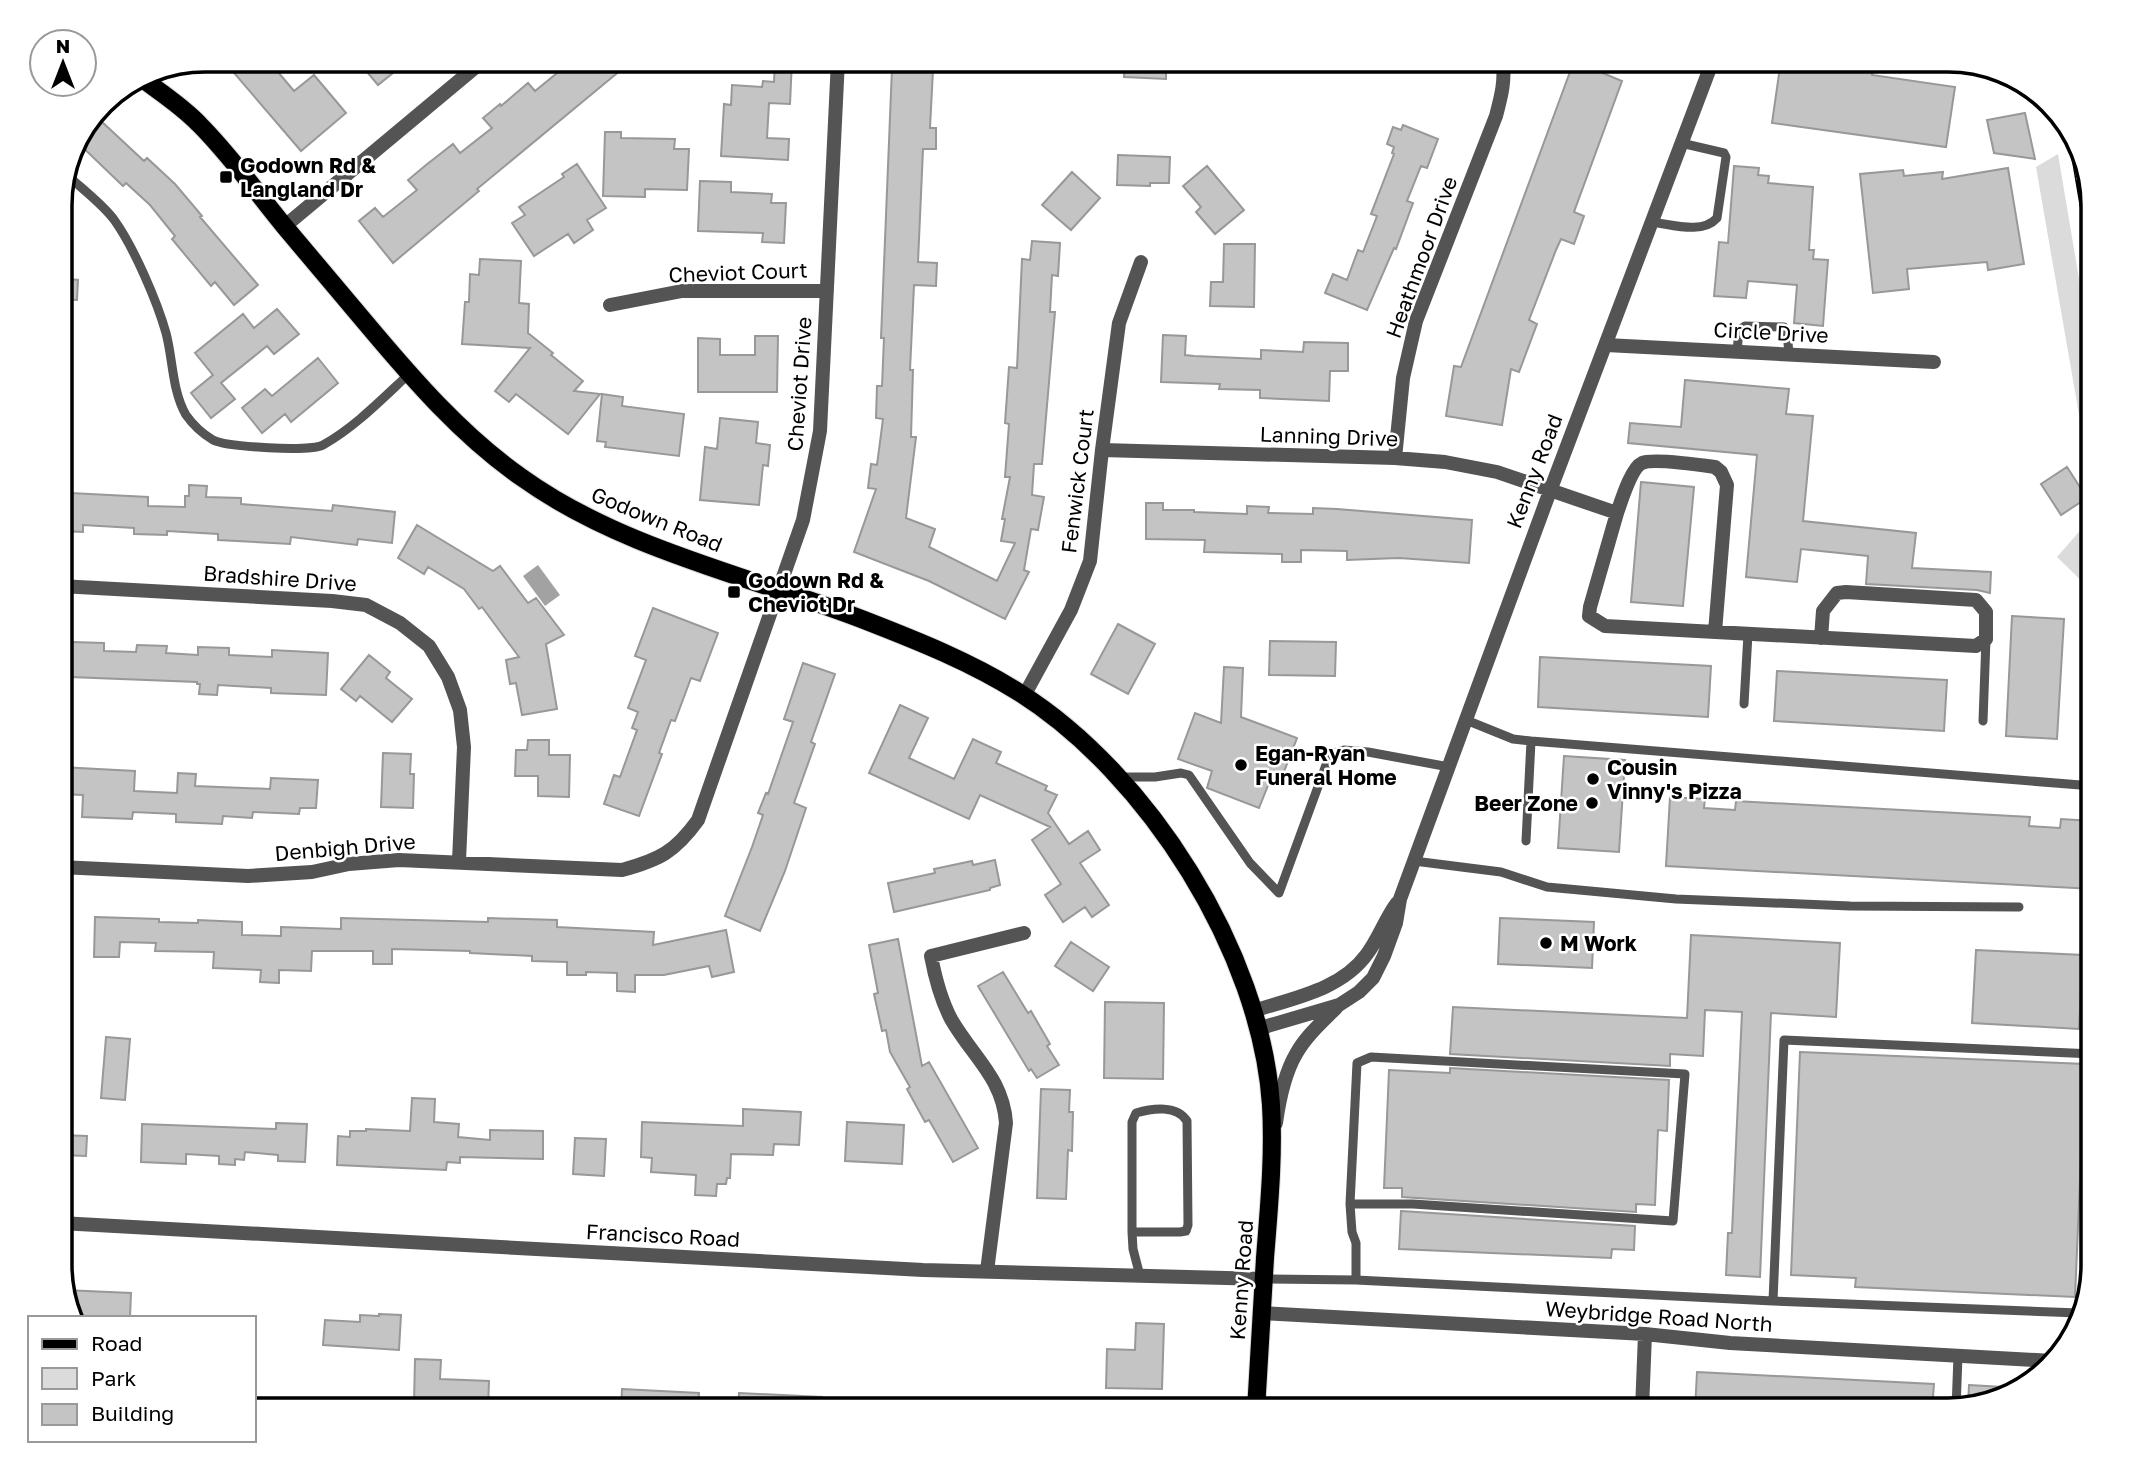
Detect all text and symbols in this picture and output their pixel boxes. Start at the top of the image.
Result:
north arrow [28,28,98,98]
text: N [56,34,70,57]
place label: Godown Rd & Langland Dr [240,152,376,202]
marker: Godown Rd & Langland Dr [218,169,234,185]
street label: Heathmoor Drive [1380,173,1462,341]
street label: Cheviot Court [668,257,808,287]
street label: Cheviot Drive [781,316,817,452]
street label: Circle Drive [1713,316,1829,348]
street label: Fenwick Court [1055,407,1099,555]
street label: Kenny Road [1500,410,1568,532]
street label: Lanning Drive [1259,421,1399,451]
street label: Godown Road [588,481,726,557]
street label: Bradshire Drive [202,560,358,596]
place label: Godown Rd & Cheviot Dr [748,567,884,617]
marker: Godown Rd & Cheviot Dr [726,584,742,600]
place label: Egan-Ryan Funeral Home [1255,740,1397,790]
place label: Cousin Vinny's Pizza [1607,754,1742,804]
marker: Egan-Ryan Funeral Home [1233,757,1249,773]
marker: Cousin Vinny's Pizza [1585,771,1601,787]
place label: Beer Zone [1474,790,1578,816]
marker: Beer Zone [1584,795,1600,811]
street label: Denbigh Drive [273,828,417,866]
place label: M Work [1560,930,1637,956]
marker: M Work [1538,935,1554,951]
street label: Francisco Road [585,1218,741,1252]
street label: Kenny Road [1224,1219,1258,1341]
street label: Weybridge Road North [1544,1295,1774,1337]
legend [28,1316,256,1442]
text: Road [91,1330,142,1356]
text: Park [91,1365,137,1391]
text: Building [91,1400,174,1426]

